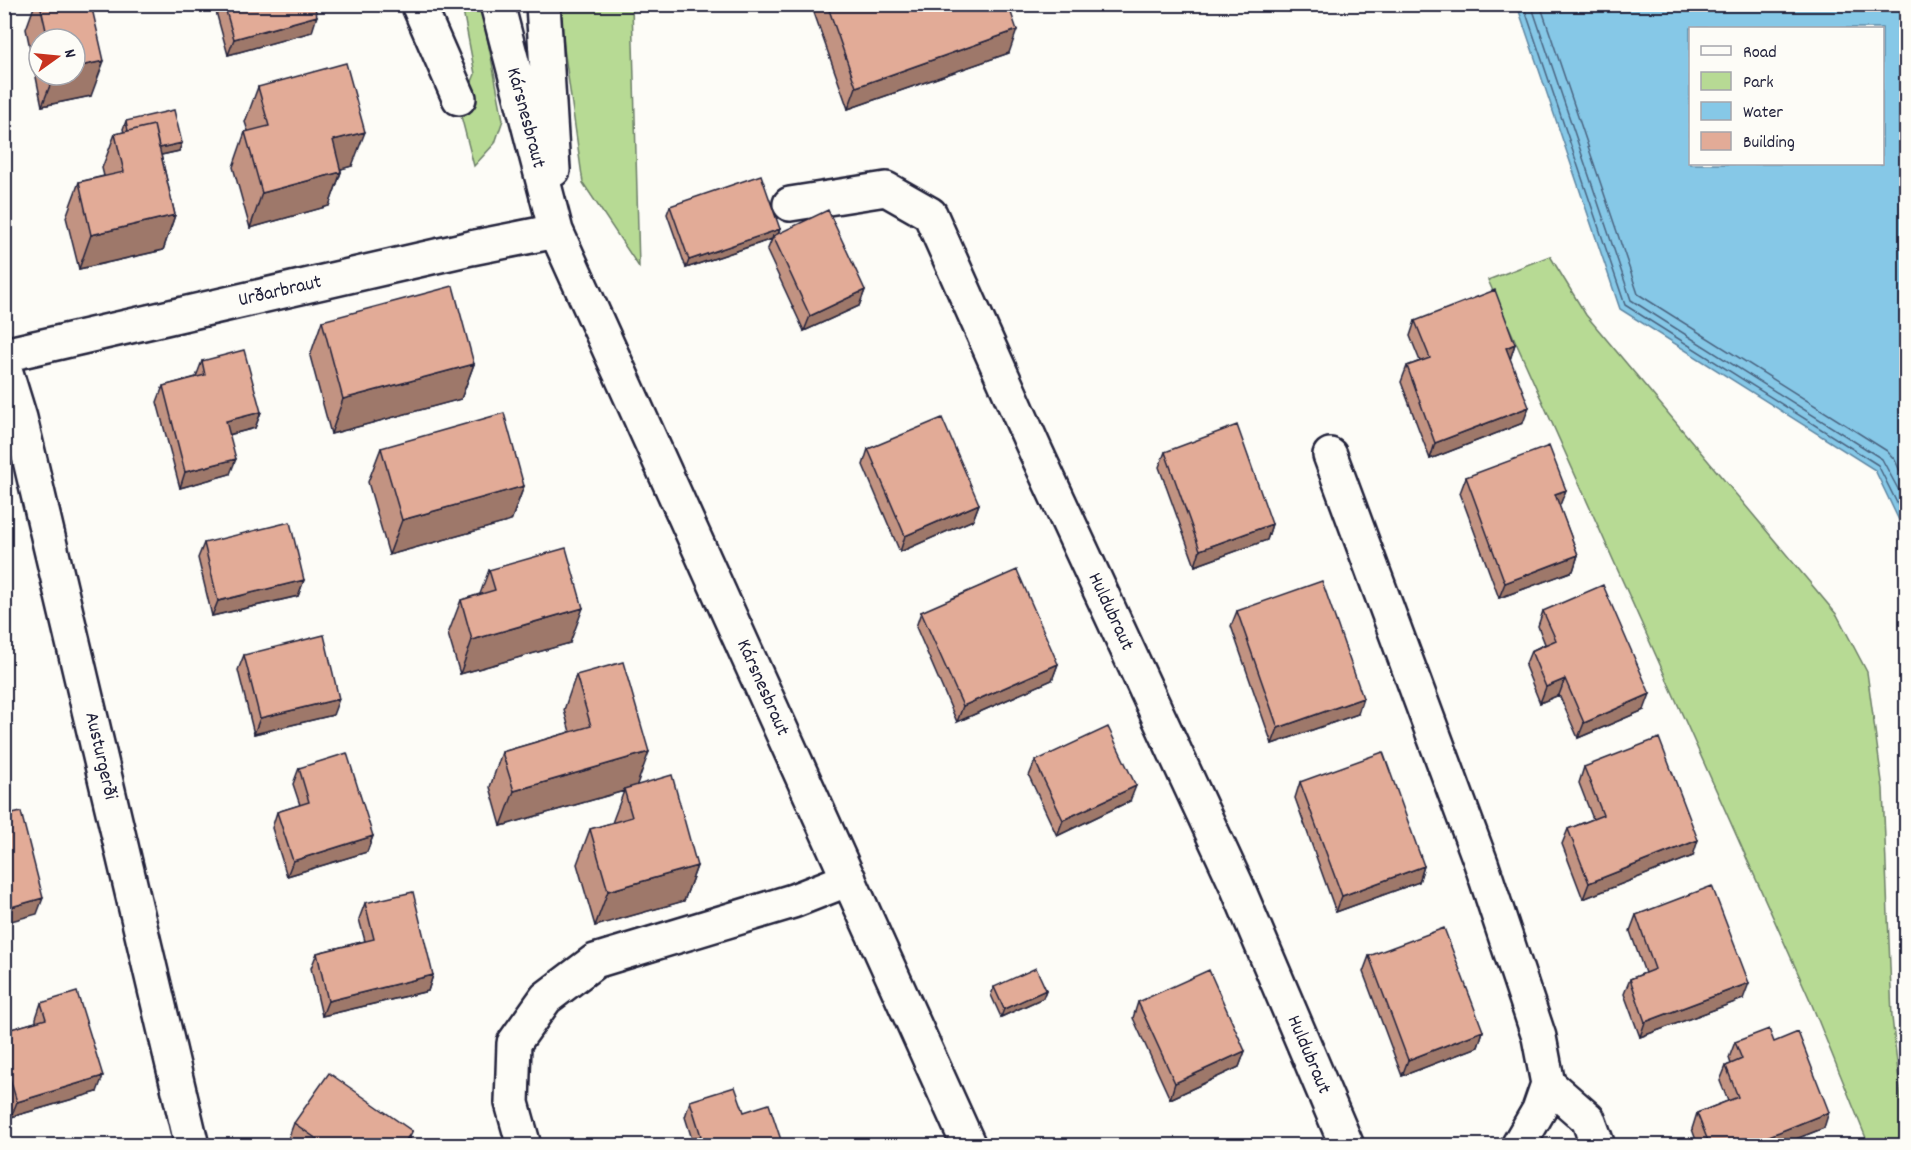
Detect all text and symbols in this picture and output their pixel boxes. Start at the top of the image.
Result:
north arrow [27,27,87,87]
legend [1689,27,1884,165]
text: Road [1743,41,1777,66]
text: N [57,47,81,61]
street label: Kársnesbraut [498,65,552,171]
text: Park [1743,71,1774,96]
text: Water [1743,101,1783,126]
text: Building [1743,131,1795,156]
street label: Urðarbraut [236,269,324,315]
street label: Huldubraut [1080,568,1140,656]
street label: Kársnesbraut [728,635,796,741]
street label: Austurgerði [76,709,124,803]
street label: Huldubraut [1279,1011,1337,1099]

